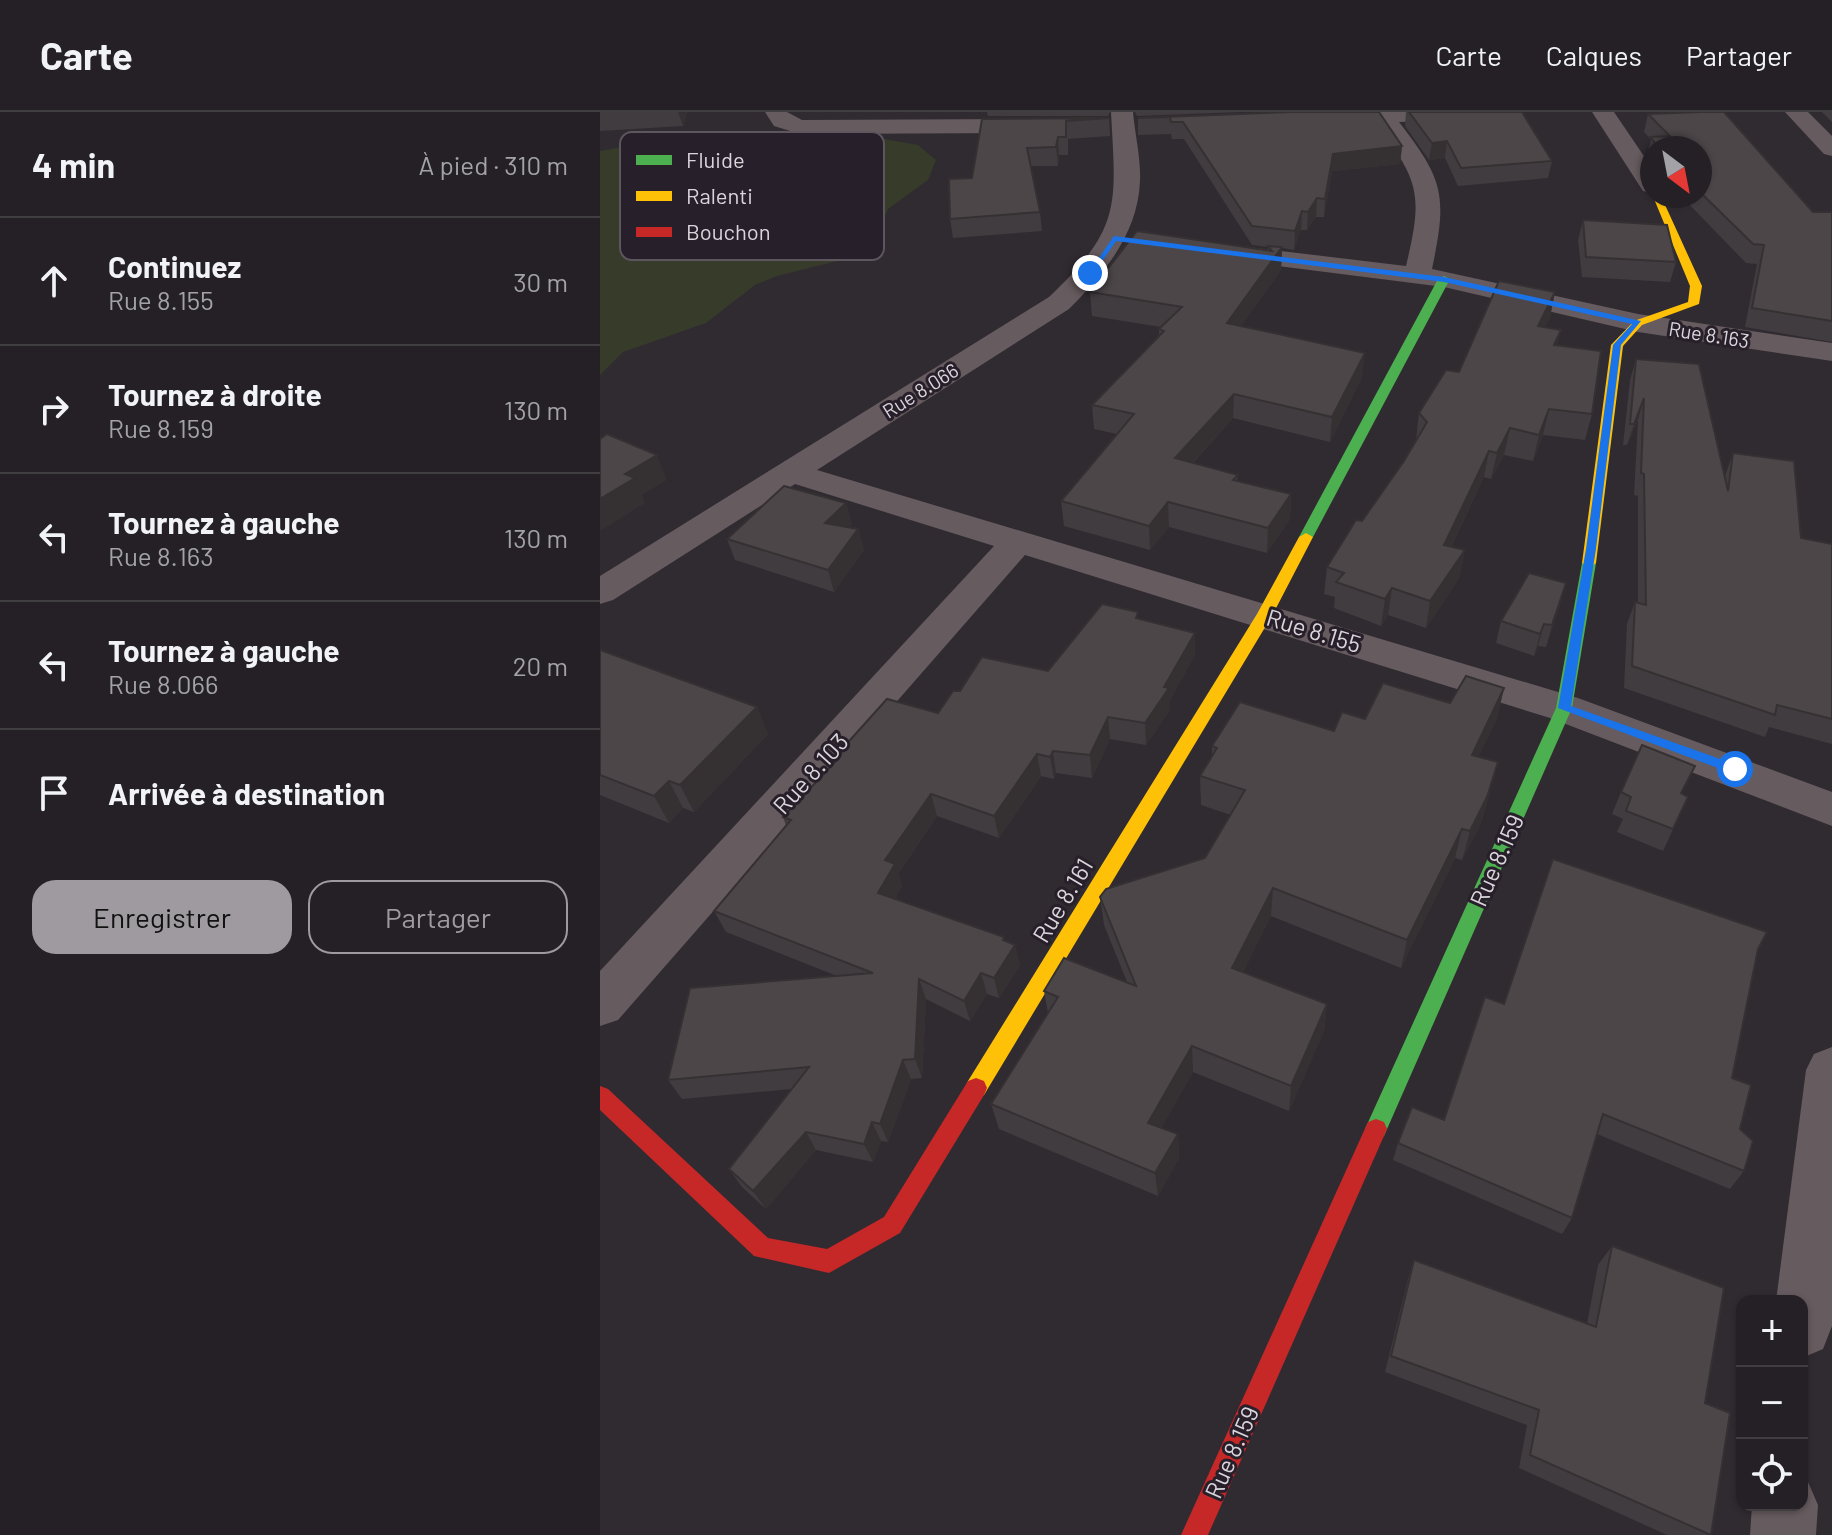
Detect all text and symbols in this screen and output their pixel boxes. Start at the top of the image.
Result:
text: Carte [40,32,133,78]
text: Carte [1435,38,1502,72]
text: Calques [1546,38,1642,72]
text: Partager [1686,38,1792,72]
legend [620,132,884,260]
north arrow [1640,136,1712,208]
text: 4 min [32,144,115,185]
text: Fluide [686,146,745,172]
text: À pied · 310 m [418,149,568,180]
text: Ralenti [686,182,753,208]
text: Bouchon [686,218,771,244]
text: Continuez [108,248,241,284]
route end [1072,255,1108,291]
icon: ahead [32,259,76,303]
text: 30 m [513,266,568,297]
text: Rue 8.155 [108,284,214,315]
street label: Rue 8.163 [1667,316,1751,352]
street label: Rue 8.066 [878,357,962,423]
text: Tournez à droite [108,376,322,412]
icon: right [32,387,76,431]
text: 130 m [504,394,568,425]
text: Rue 8.159 [108,412,214,443]
text: Tournez à gauche [108,504,340,540]
icon: left [32,515,76,559]
text: 130 m [504,522,568,553]
text: Rue 8.163 [108,540,214,571]
street label: Rue 8.155 [1263,602,1365,658]
text: Tournez à gauche [108,632,340,668]
icon: left [32,643,76,687]
text: 20 m [513,650,568,681]
text: Rue 8.066 [108,668,218,699]
street label: Rue 8.103 [766,727,854,819]
route start [1717,751,1753,787]
icon: arrive [32,771,76,815]
text: Arrivée à destination [108,775,385,811]
street label: Rue 8.159 [1463,810,1529,910]
street label: Rue 8.161 [1026,853,1098,947]
button: Enregistrer [32,880,292,954]
button: Partager [308,880,568,954]
map controls [1736,1295,1808,1511]
button: + [1736,1295,1808,1367]
button: − [1736,1367,1808,1439]
street label: Rue 8.159 [1198,1402,1264,1502]
button: locate [1736,1439,1808,1511]

